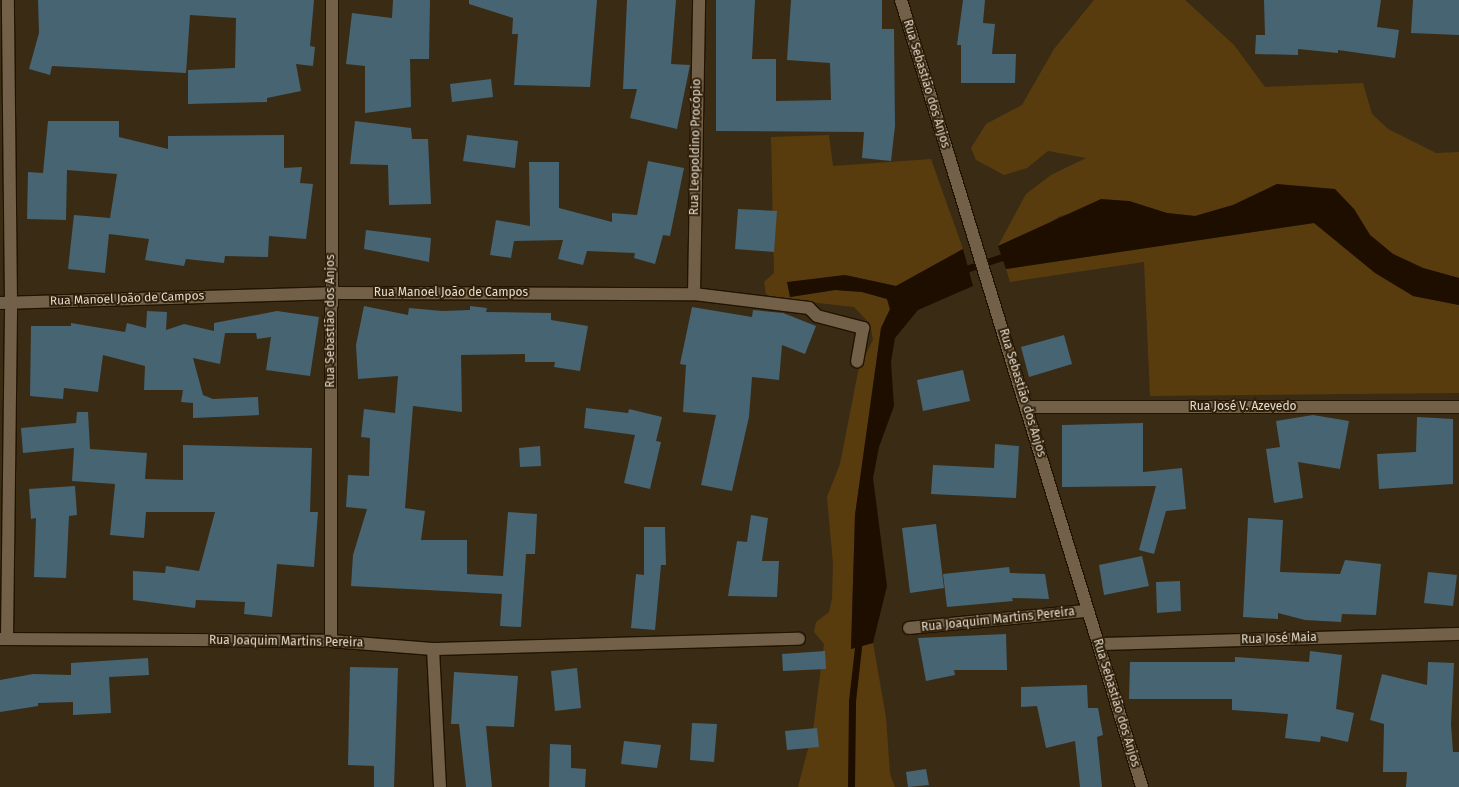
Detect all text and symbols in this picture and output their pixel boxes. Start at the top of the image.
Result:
street label: Rua Sebastião dos Anjos [900,18,952,150]
street label: Rua Leopoldino Procópio [688,79,704,215]
street label: Rua Sebastião dos Anjos [324,254,338,388]
street label: Rua Manoel João de Campos [374,286,528,300]
street label: Rua Manoel João de Campos [50,289,204,309]
street label: Rua Sebastião dos Anjos [996,327,1048,459]
street label: Rua José V. Azevedo [1189,400,1297,414]
street label: Rua Joaquim Martins Pereira [921,605,1075,635]
street label: Rua José Maia [1241,630,1317,648]
street label: Rua Joaquim Martins Pereira [209,633,363,651]
street label: Rua Sebastião dos Anjos [1090,637,1142,769]

